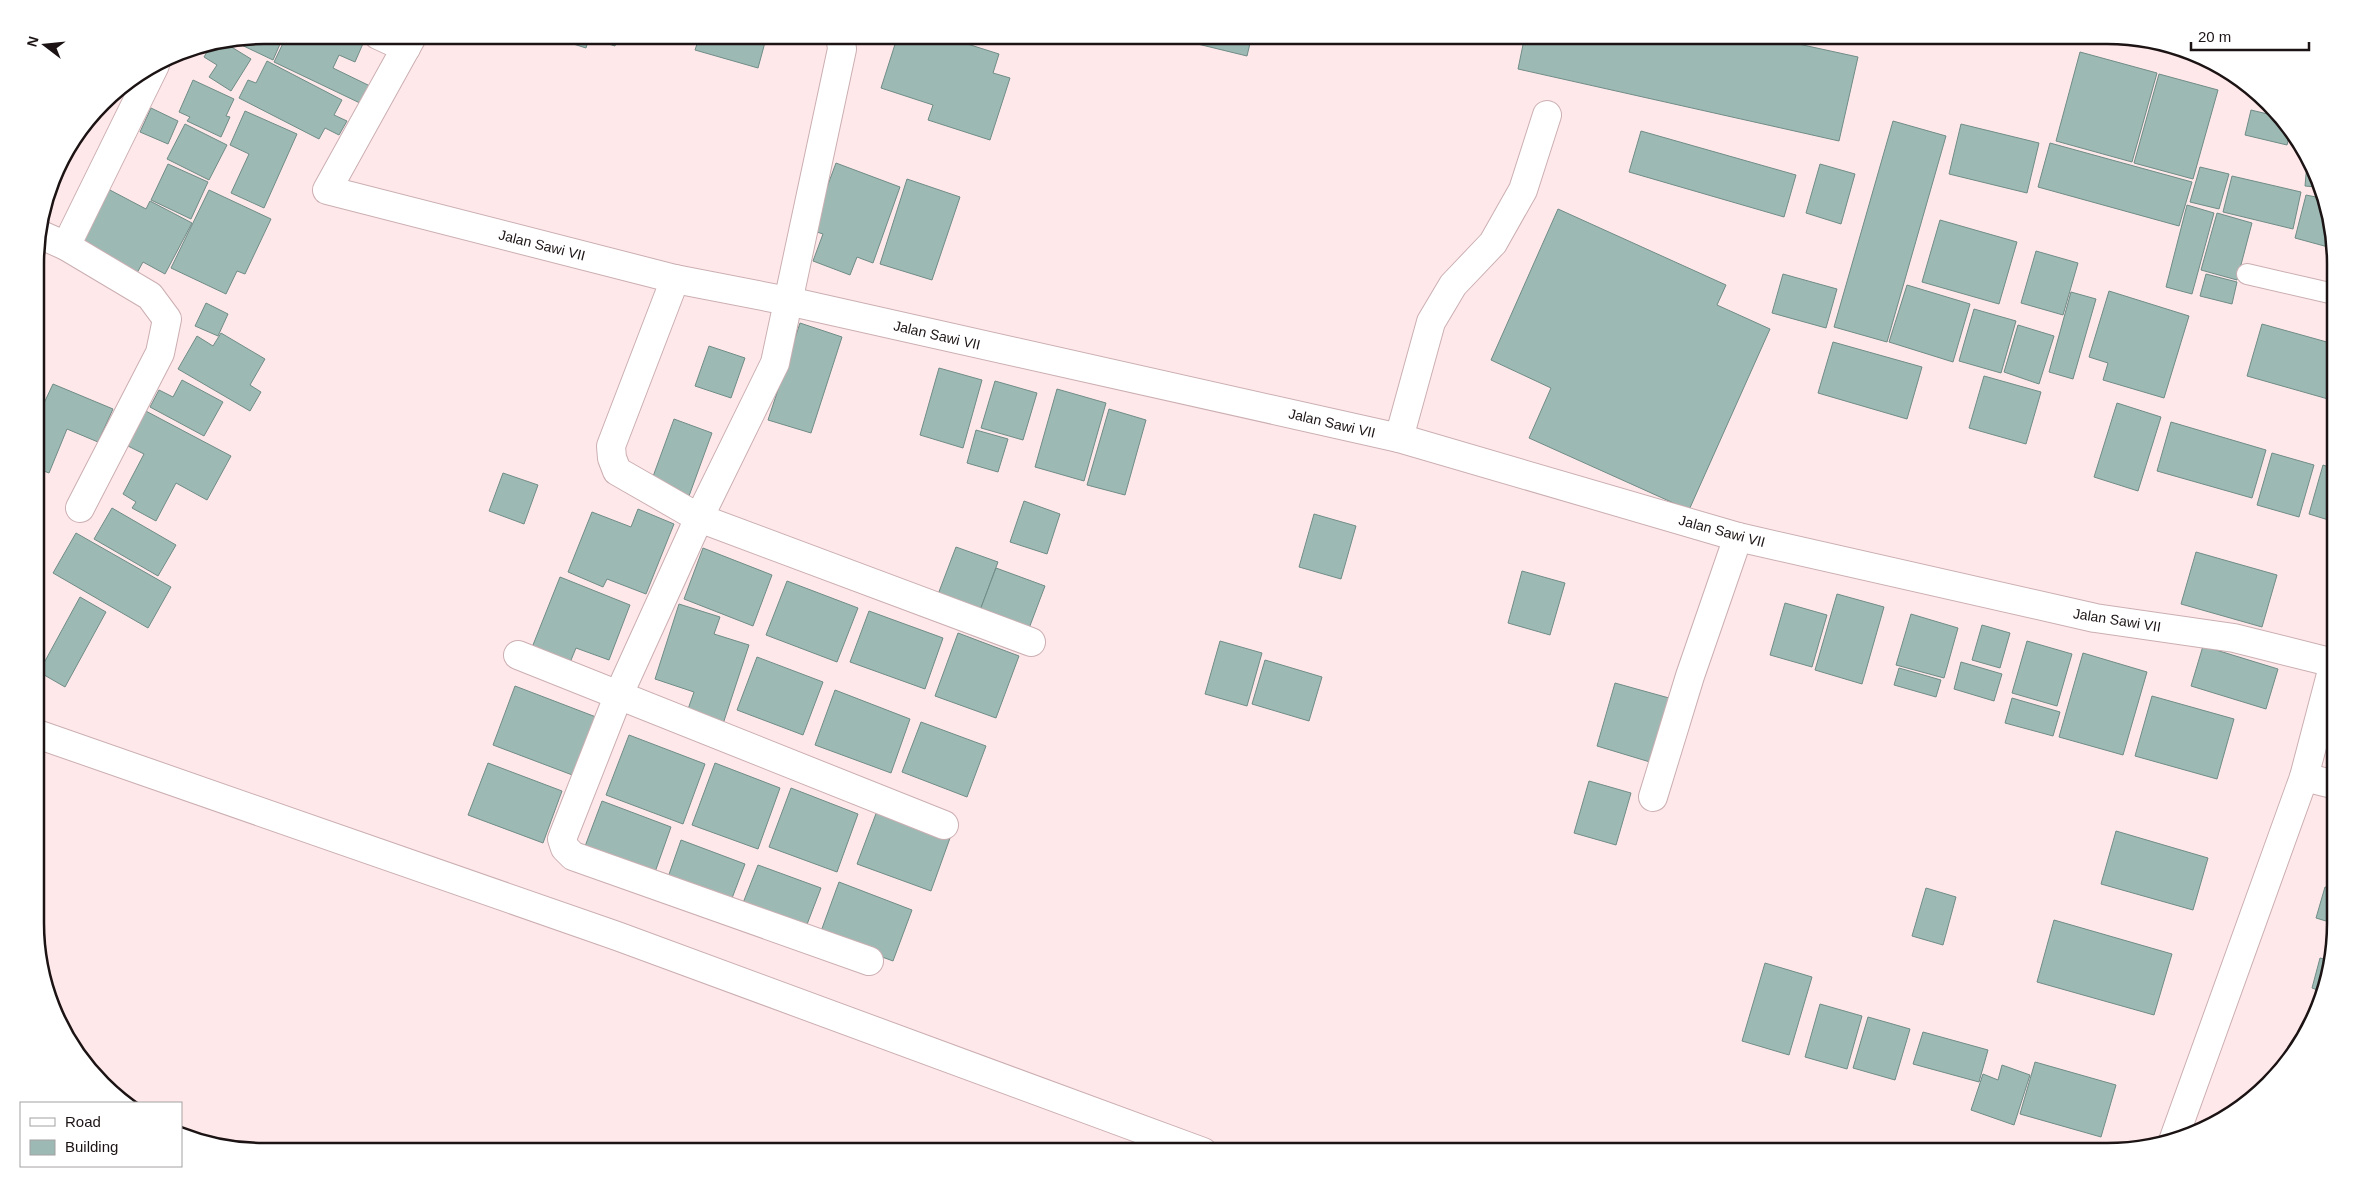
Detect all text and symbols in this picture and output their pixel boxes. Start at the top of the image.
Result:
north arrow [20,20,70,70]
scale bar [2191,20,2308,52]
text: 20 m [2198,28,2231,45]
text: N [23,34,42,48]
street label: Jalan Sawi VII [497,227,587,263]
street label: Jalan Sawi VII [892,317,982,353]
street label: Jalan Sawi VII [1287,405,1377,441]
street label: Jalan Sawi VII [1677,512,1767,550]
street label: Jalan Sawi VII [2072,605,2162,635]
legend [20,1102,182,1167]
text: Road [65,1113,101,1130]
text: Building [65,1138,118,1155]

